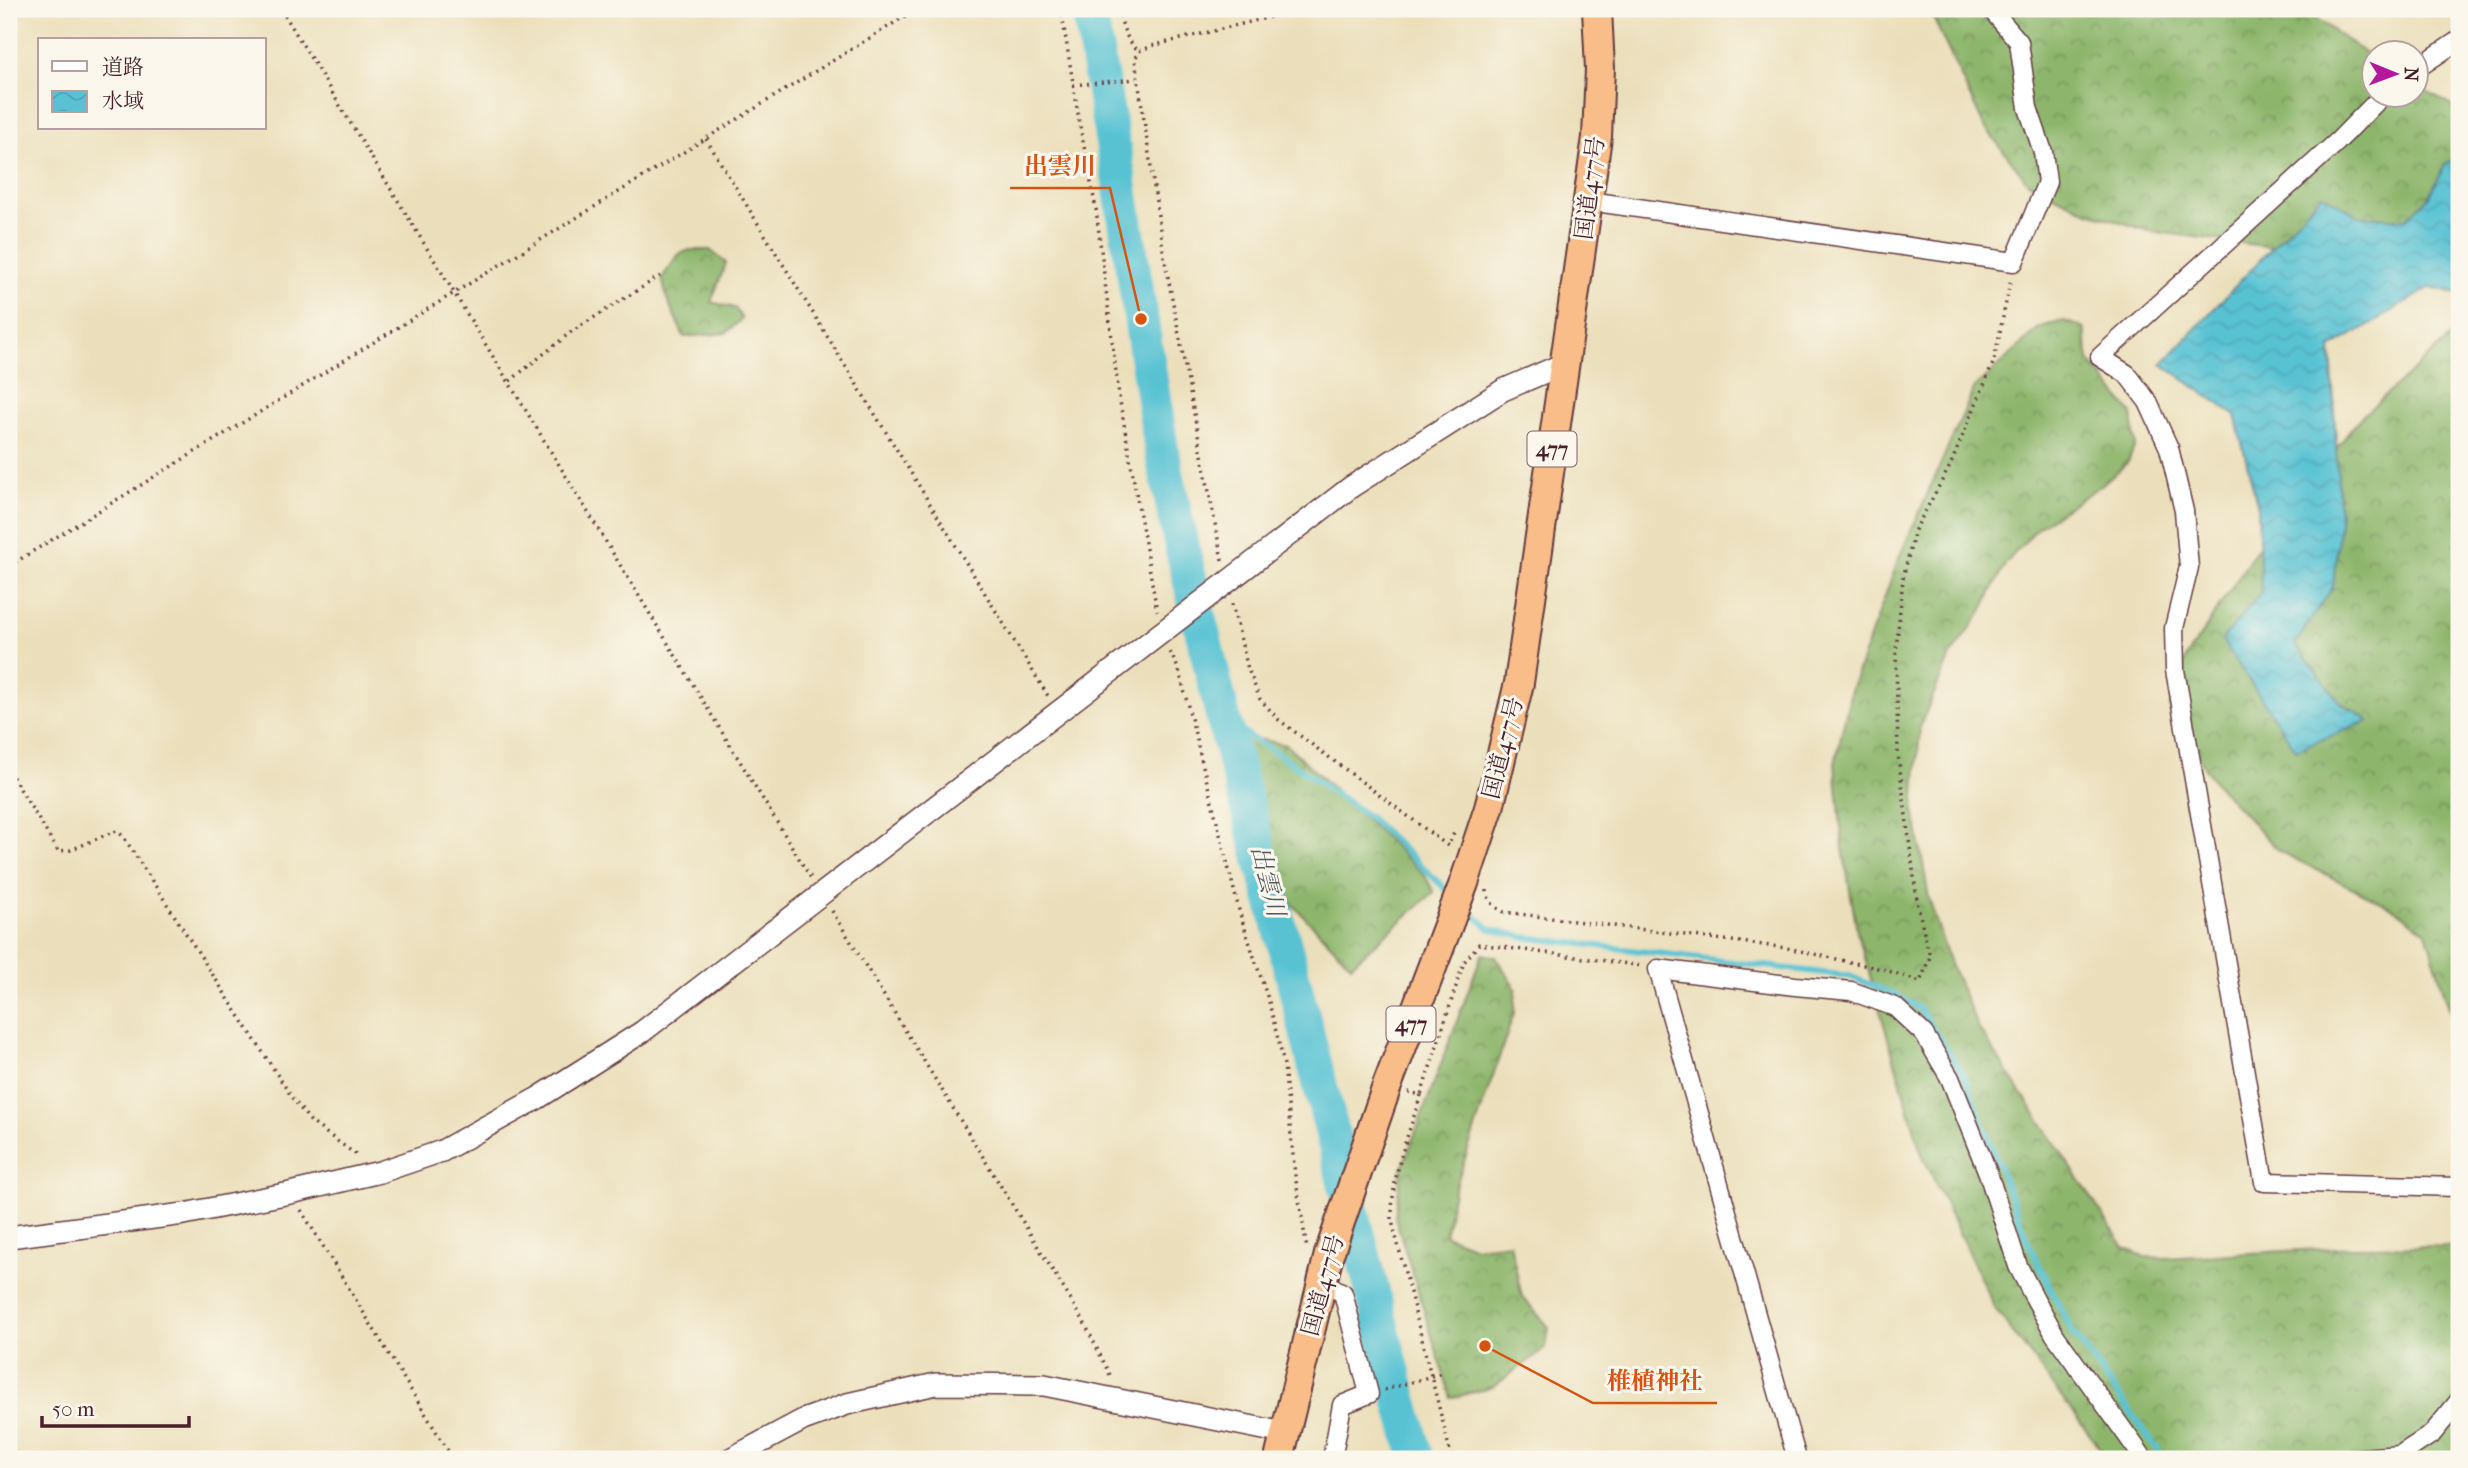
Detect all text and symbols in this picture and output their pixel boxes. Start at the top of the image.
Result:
legend [38,38,266,130]
north arrow [2360,38,2430,108]
text: 道路 [102,55,144,79]
text: N [2400,67,2422,82]
text: 水域 [102,89,144,113]
street label: 国道477号 [1570,135,1610,241]
callout: 出雲川 [1010,143,1110,188]
text: 出雲川 [1024,152,1096,180]
road number: 477 [1528,432,1576,466]
street label: 国道477号 [1477,694,1529,802]
water label: 出雲川 [1246,843,1291,922]
road number: 477 [1386,1006,1436,1042]
street label: 国道477号 [1296,1231,1350,1339]
callout: 椎植神社 [1593,1358,1717,1403]
text: 椎植神社 [1607,1367,1703,1395]
scale bar [42,1384,189,1428]
text: 50 m [52,1397,95,1421]

